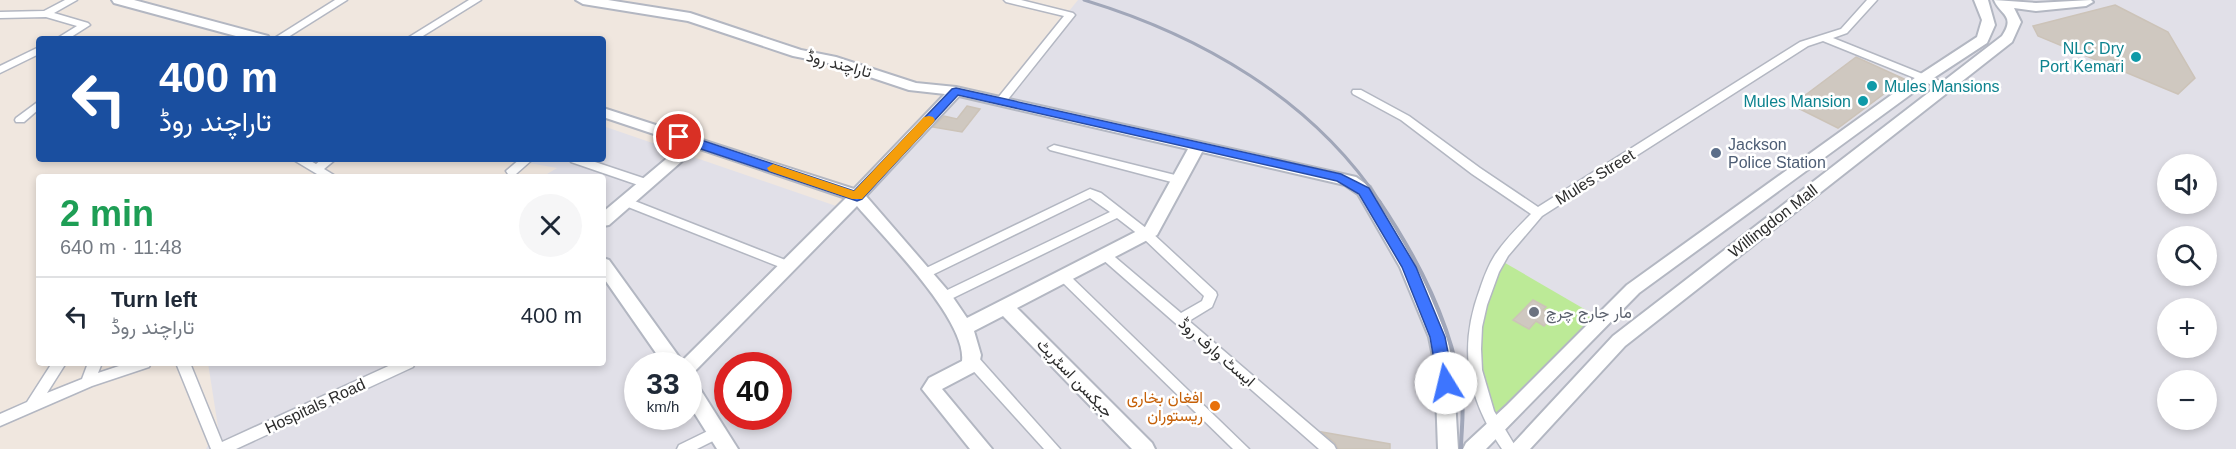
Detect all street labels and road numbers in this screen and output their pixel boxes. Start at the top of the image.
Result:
street label: تاراچند روڈ [804,47,873,84]
street label: Mules Street [1552,146,1638,208]
street label: Willingdon Mall [1725,181,1821,261]
street label: ایسٹ وارف روڈ [1174,314,1258,391]
street label: جیکسن اسٹریٹ [1032,335,1117,422]
street label: Hospitals Road [262,375,368,437]

